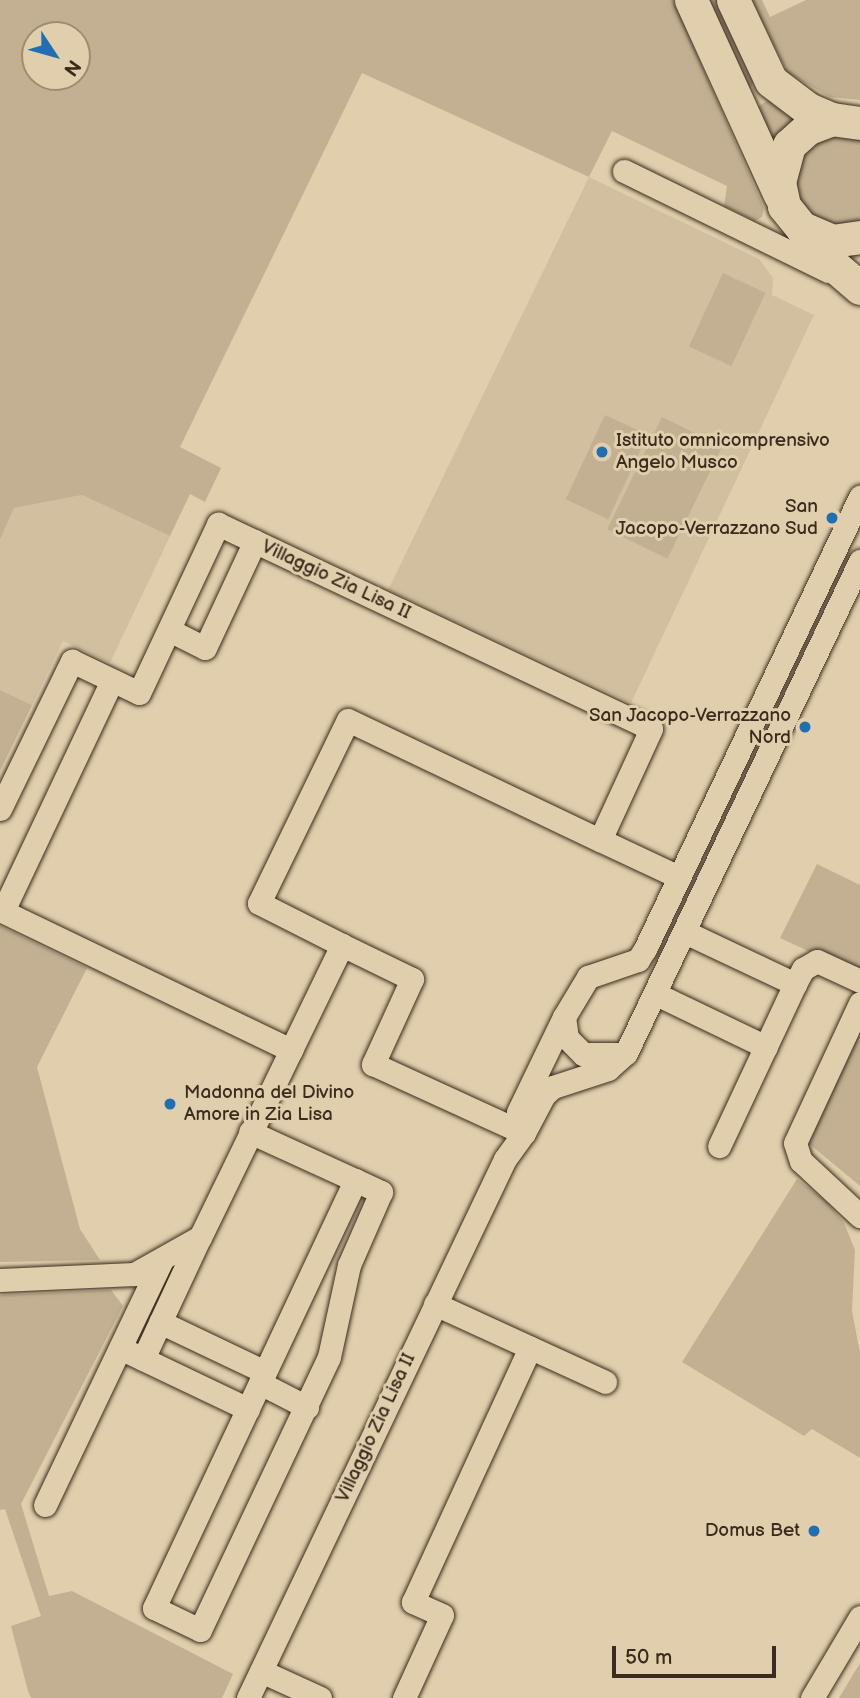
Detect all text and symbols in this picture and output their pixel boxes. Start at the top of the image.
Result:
north arrow [21,21,91,91]
text: N [58,55,85,80]
place label: Istituto omnicomprensivo Angelo Musco [616,430,830,474]
marker: Istituto omnicomprensivo Angelo Musco [594,444,610,460]
place label: San Jacopo-Verrazzano Sud [615,496,818,540]
marker: San Jacopo-Verrazzano Sud [824,510,840,526]
street label: Villaggio Zia Lisa II [258,535,414,625]
place label: San Jacopo-Verrazzano Nord [588,705,791,749]
marker: San Jacopo-Verrazzano Nord [797,719,813,735]
place label: Madonna del Divino Amore in Zia Lisa [184,1082,354,1126]
marker: Madonna del Divino Amore in Zia Lisa [162,1096,178,1112]
street label: Villaggio Zia Lisa II [331,1350,421,1506]
place label: Domus Bet [705,1520,800,1542]
marker: Domus Bet [806,1523,822,1539]
scale bar [615,1632,780,1676]
text: 50 m [625,1645,672,1670]

